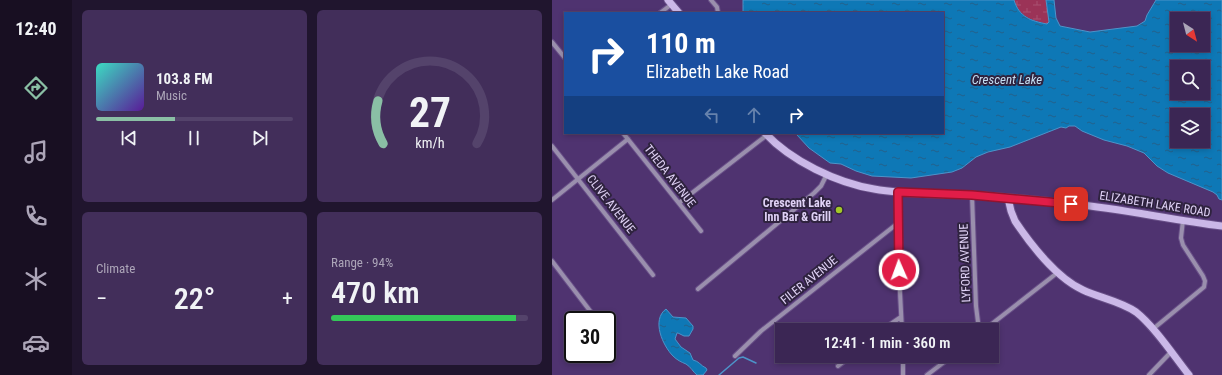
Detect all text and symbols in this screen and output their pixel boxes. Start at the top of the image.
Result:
north arrow [1170,12,1210,52]
map controls [1170,12,1210,148]
text: 12:40 [15,18,57,39]
text: 110 m [646,27,716,60]
icon: right [580,28,632,80]
button: search [1170,60,1210,100]
text: Elizabeth Lake Road [646,61,789,82]
text: 103.8 FM [156,70,213,88]
water label: Crescent Lake [972,72,1042,87]
icon: directions [22,74,50,102]
text: Music [156,88,187,103]
text: 27 [408,88,451,137]
icon: left [701,104,723,126]
icon: ahead [743,104,765,126]
icon: right [785,104,807,126]
button: layers [1170,108,1210,148]
icon: previous [118,127,140,149]
icon: pause [183,127,205,149]
icon: next [249,127,271,149]
text: km/h [415,134,444,150]
icon: music [22,138,50,166]
street label: THEDA AVENUE [641,142,699,210]
street label: CLIVE AVENUE [584,172,638,236]
pin [1054,187,1088,221]
street label: ELIZABETH LAKE ROAD [1098,188,1212,220]
icon: arrive [1060,193,1082,215]
place label: Crescent Lake Inn Bar & Grill [763,196,831,224]
icon: phone [22,202,50,230]
marker: Crescent Lake Inn Bar & Grill [834,205,844,215]
street label: LYFORD AVENUE [957,223,973,303]
position arrow [878,249,920,291]
street label: FILER AVENUE [778,253,840,307]
text: Range · 94% [331,255,393,270]
text: Climate [96,261,135,276]
icon: climate [22,265,50,293]
text: 470 km [331,275,420,310]
text: 22° [174,281,215,316]
text: − [96,286,107,311]
text: + [282,286,293,311]
speed limit sign: 30 [564,311,616,363]
icon: car [22,329,50,357]
text: 12:41 · 1 min · 360 m [824,334,950,352]

